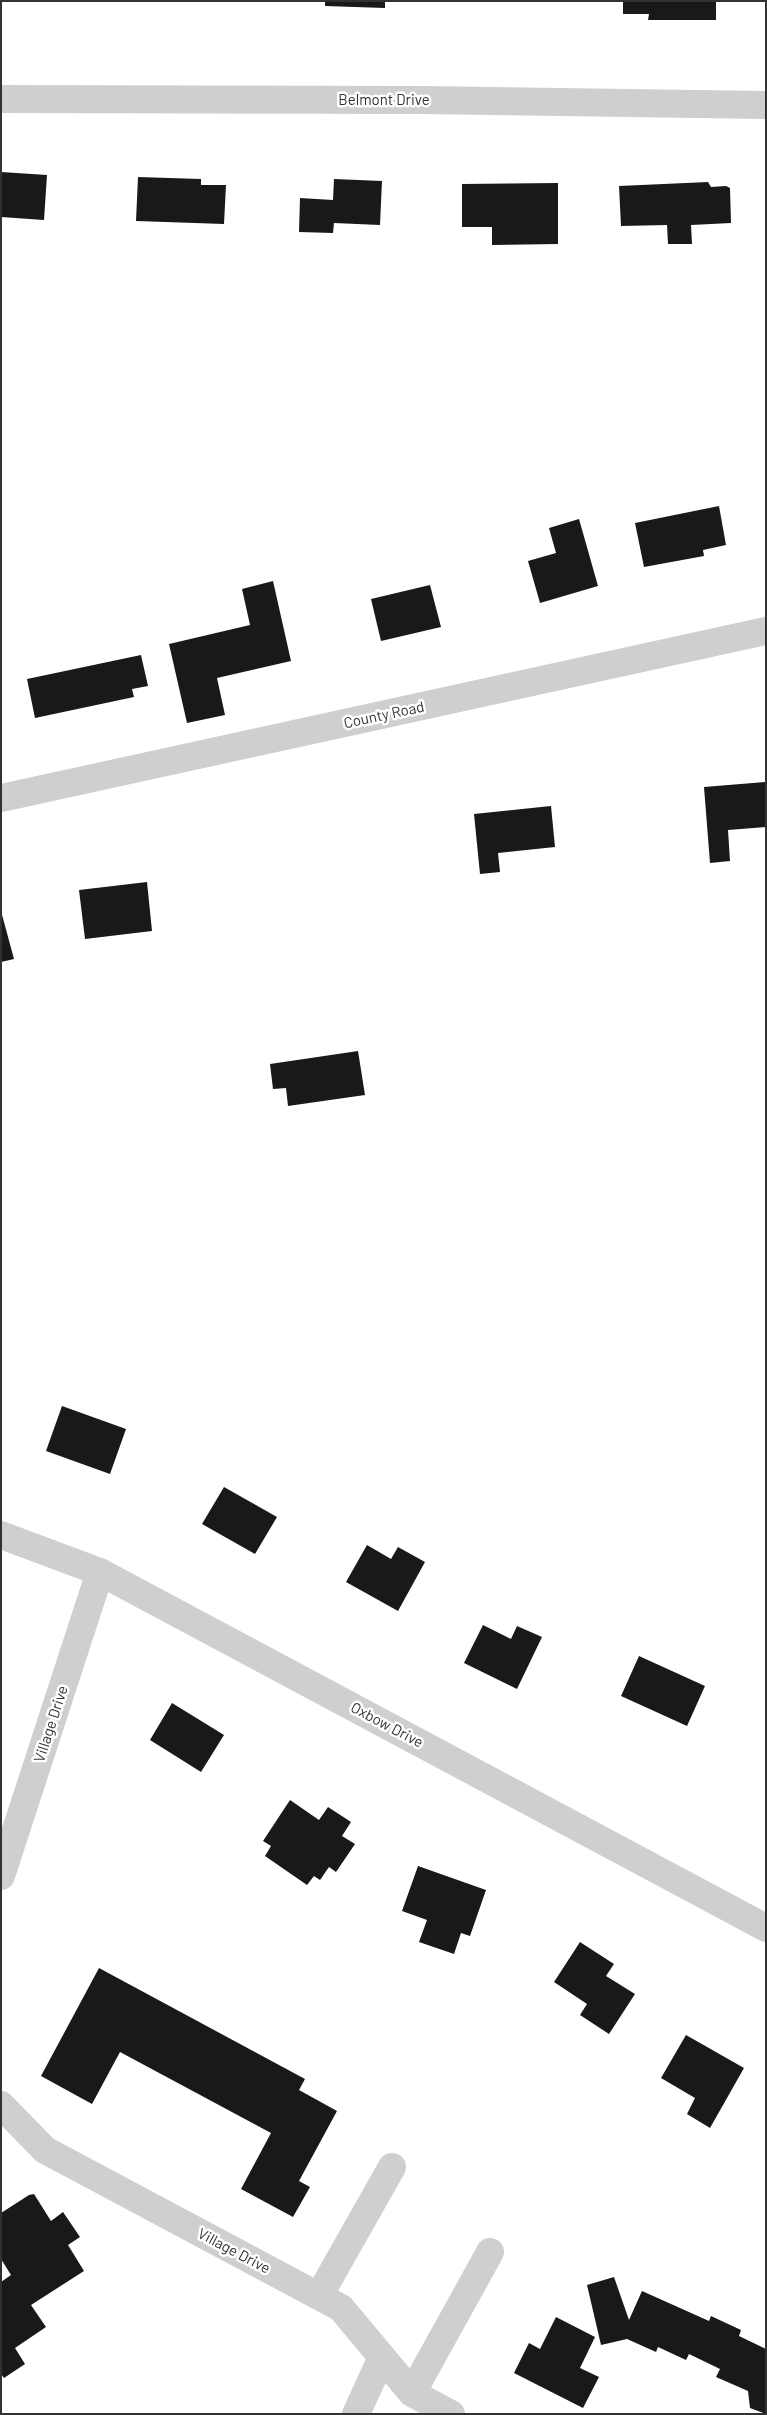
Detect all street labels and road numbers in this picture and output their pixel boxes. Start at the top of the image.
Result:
street label: Belmont Drive [338,91,430,109]
street label: County Road [342,698,426,732]
street label: Village Drive [30,1683,72,1765]
street label: Oxbow Drive [348,1698,426,1752]
street label: Village Drive [195,2224,273,2278]

